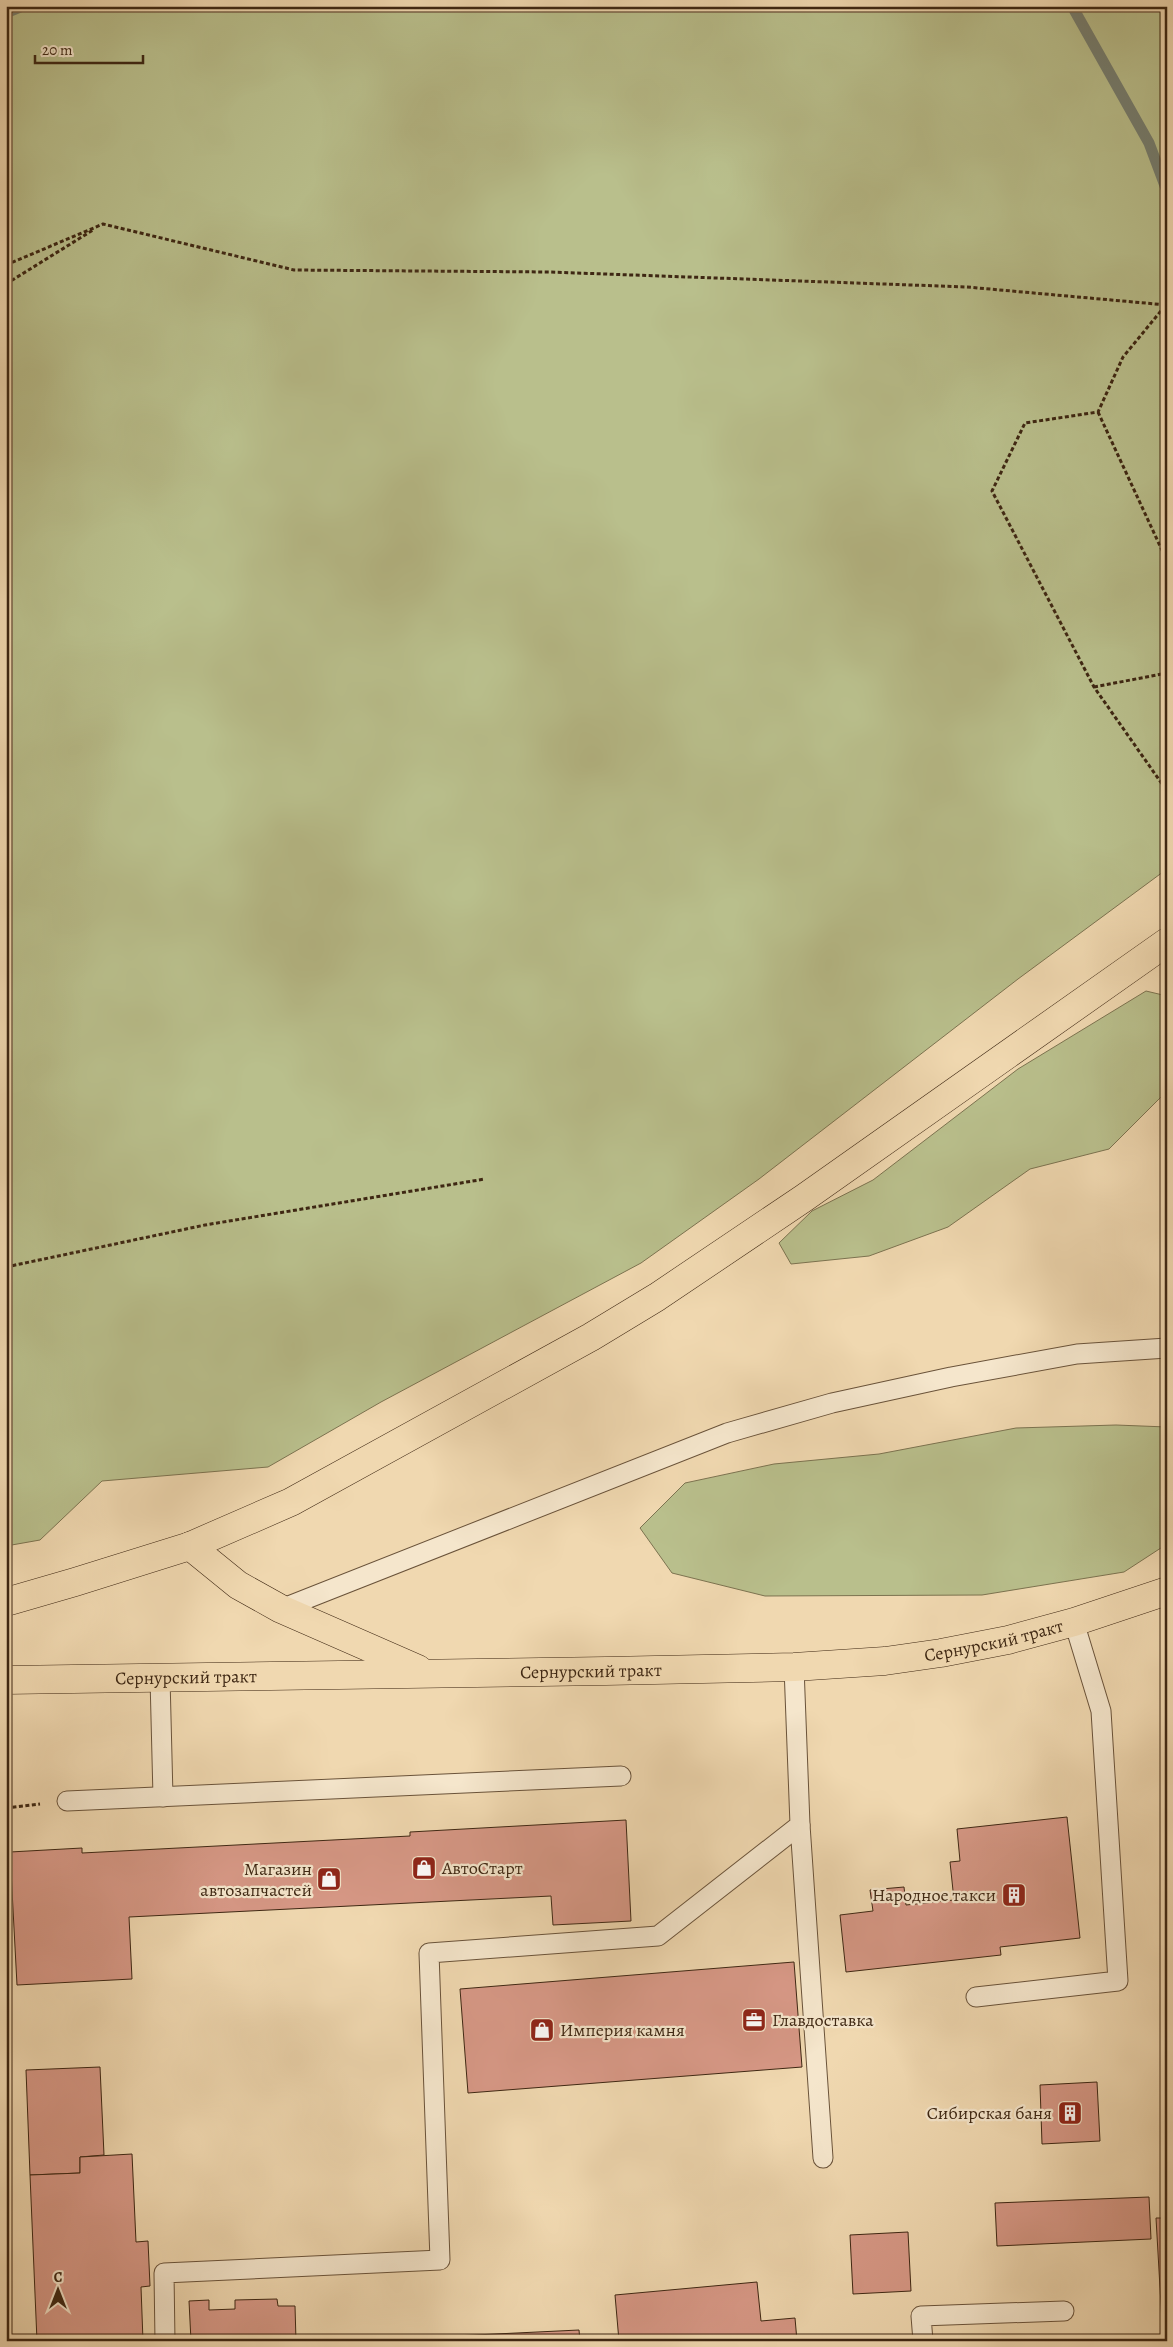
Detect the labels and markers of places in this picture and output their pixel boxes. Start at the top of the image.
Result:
shop icon: АвтоСтарт [411,1855,437,1881]
place label: АвтоСтарт [441,1856,523,1880]
place label: Магазин автозапчастей [200,1857,312,1902]
shop icon: Магазин автозапчастей [316,1866,342,1892]
building icon: Народное такси [1001,1882,1027,1908]
place label: Народное такси [872,1883,996,1907]
office icon: Главдоставка [741,2007,767,2033]
place label: Главдоставка [772,2008,874,2032]
shop icon: Империя камня [529,2017,555,2043]
place label: Империя камня [560,2018,685,2042]
building icon: Сибирская баня [1057,2100,1083,2126]
place label: Сибирская баня [927,2101,1052,2125]

